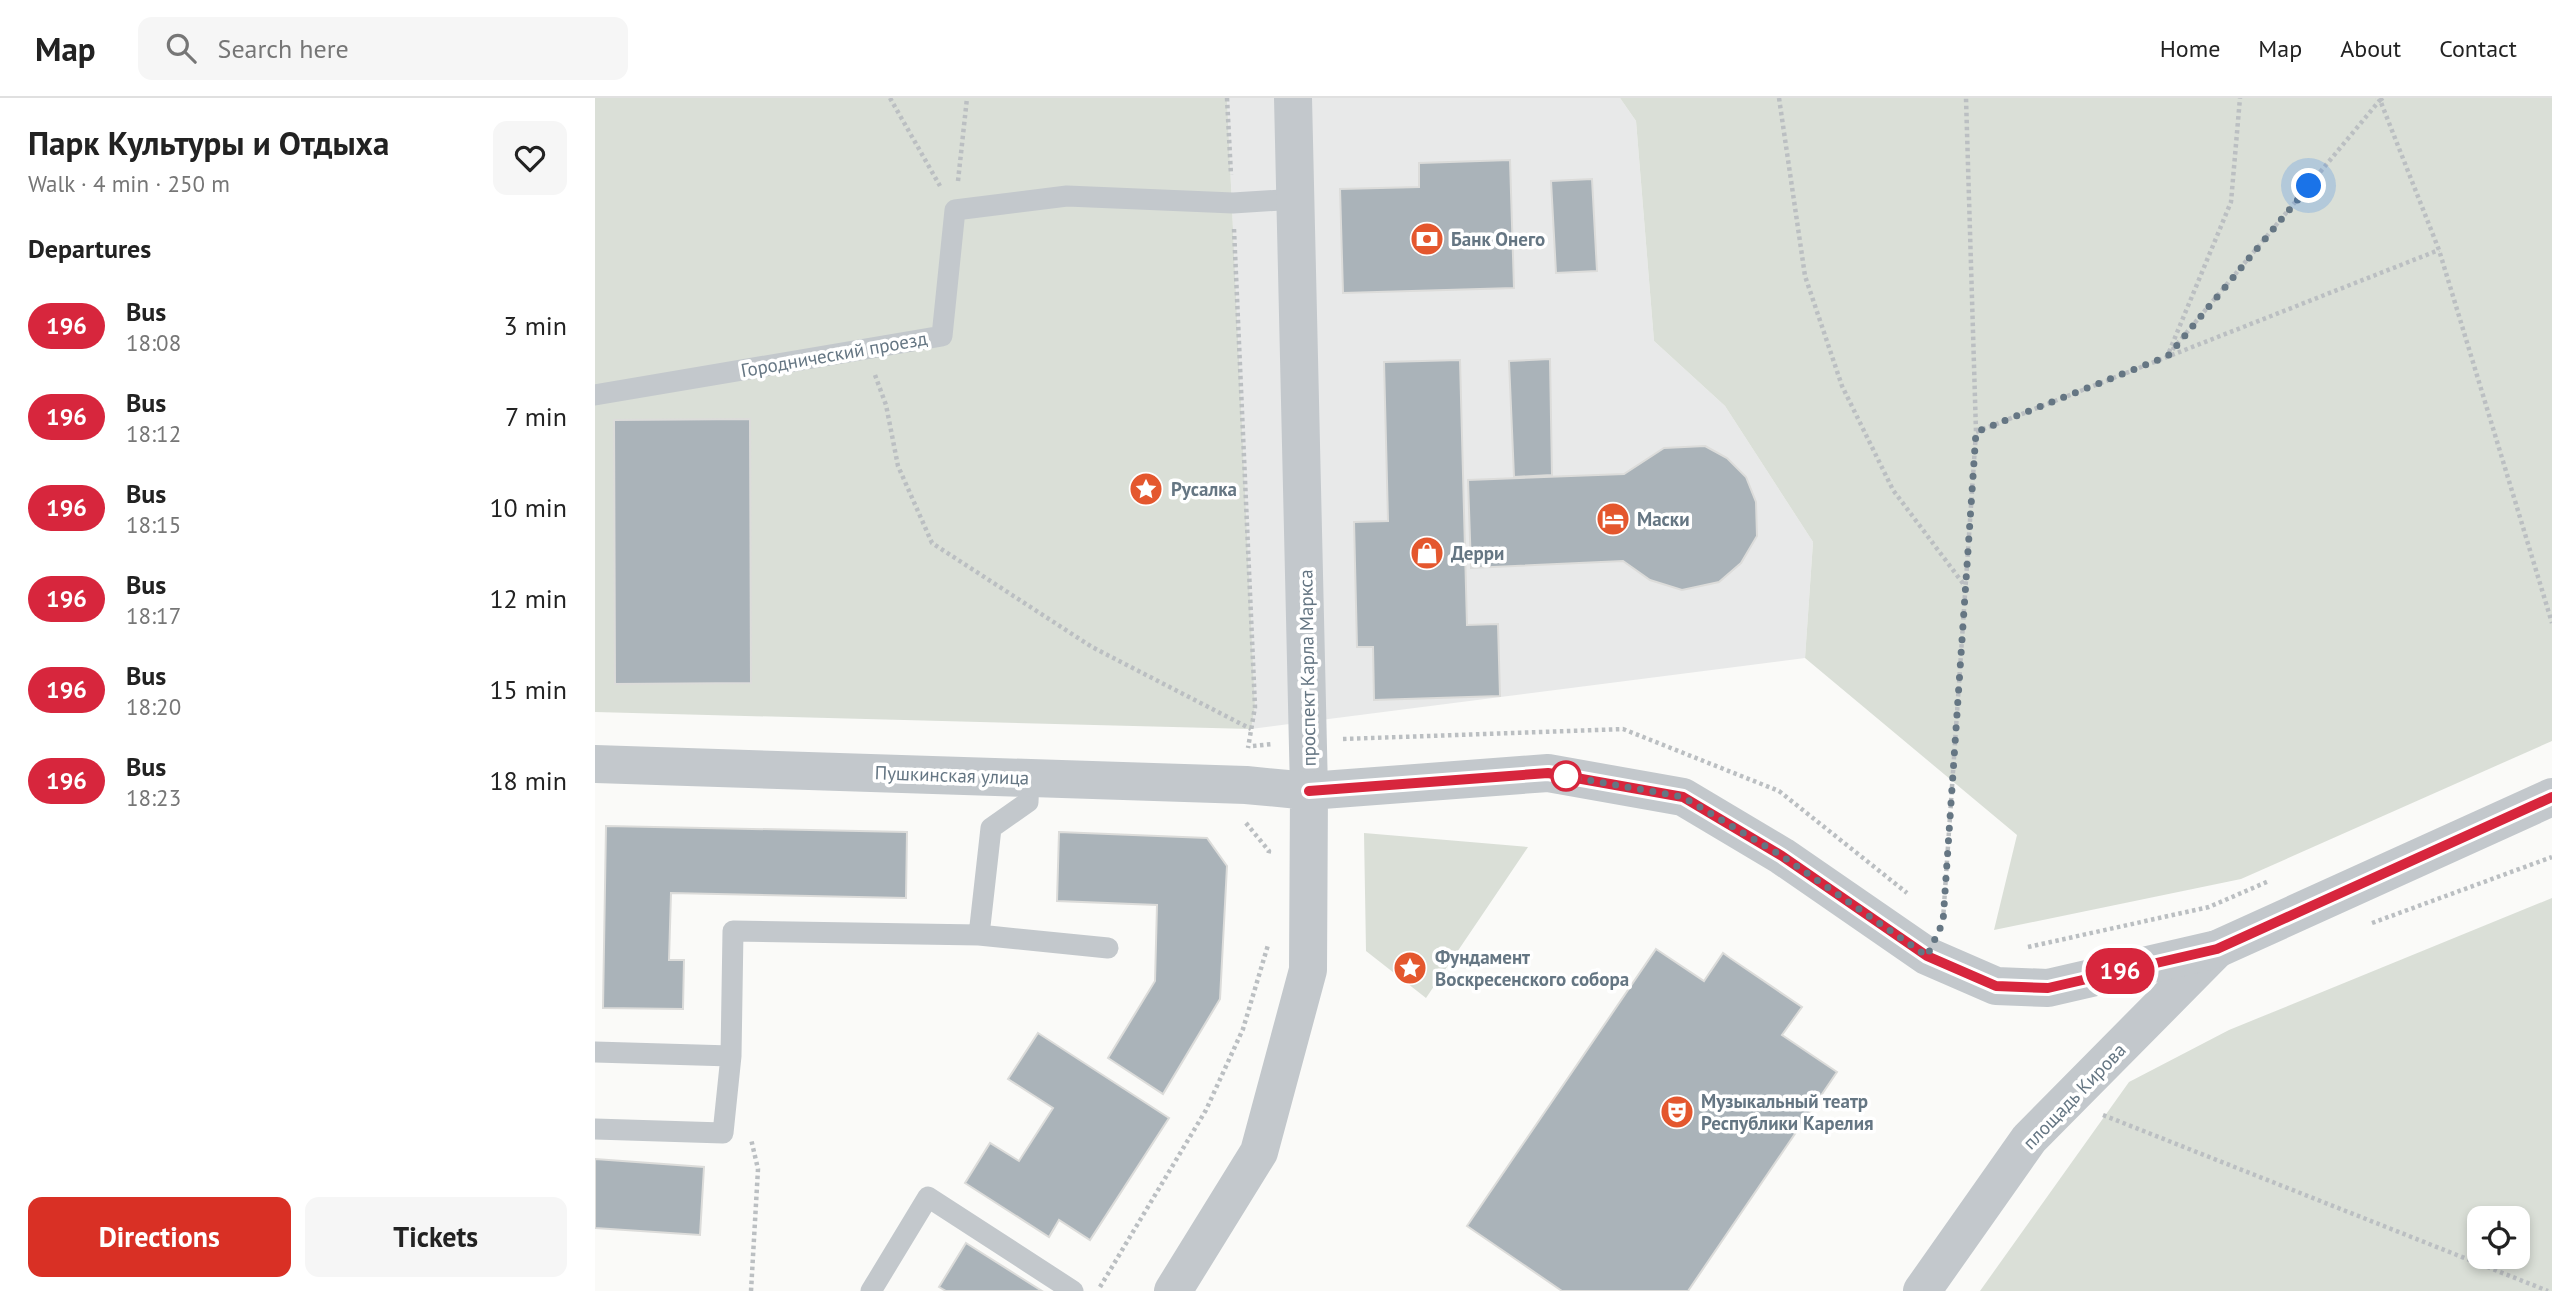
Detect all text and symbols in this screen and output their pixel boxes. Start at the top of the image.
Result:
search box [138,17,628,80]
text: Map [35,27,96,70]
icon: search [162,29,200,67]
text: Search here [218,32,349,65]
text: Home [2160,33,2220,64]
text: Map [2258,33,2302,64]
text: About [2340,33,2401,64]
text: Contact [2439,33,2517,64]
text: Парк Культуры и Отдыха [28,121,389,164]
button: heart [493,121,567,195]
your location [2291,168,2326,203]
text: Walk · 4 min · 250 m [28,169,230,198]
bank icon: Банк Онего [1408,220,1446,258]
place label: Банк Онего [1451,227,1545,251]
text: Departures [28,232,151,265]
text: Bus [126,295,166,328]
text: 3 min [504,309,567,342]
text: 196 [46,310,87,341]
street label: Городнический проезд [739,326,929,382]
text: 18:08 [126,328,181,357]
text: Bus [126,386,166,419]
text: 7 min [505,400,567,433]
text: 196 [46,401,87,432]
text: 18:12 [126,419,181,448]
place icon: Русалка [1127,470,1165,508]
text: Bus [126,477,166,510]
place label: Русалка [1171,477,1237,501]
text: 10 min [489,491,567,524]
text: 196 [46,492,87,523]
hotel icon: Маски [1594,500,1632,538]
place label: Маски [1637,507,1690,531]
text: 18:15 [126,510,181,539]
shop icon: Дерри [1408,534,1446,572]
place label: Дерри [1451,541,1504,565]
text: Bus [126,568,166,601]
street label: проспект Карла Маркса [1293,569,1321,767]
text: 12 min [489,582,567,615]
text: 196 [46,583,87,614]
text: 18:17 [126,601,181,630]
text: Bus [126,659,166,692]
text: 15 min [489,673,567,706]
text: 196 [46,674,87,705]
text: 18:20 [126,692,181,721]
text: Bus [126,750,166,783]
street label: Пушкинская улица [874,760,1030,790]
unlabelled marker [1551,761,1581,791]
text: 18 min [489,764,567,797]
text: 196 [46,765,87,796]
text: 18:23 [126,783,181,812]
place label: Фундамент Воскресенского собора [1435,945,1629,991]
line badge: 196 [2080,948,2160,994]
place icon: Фундамент Воскресенского собора [1391,949,1429,987]
text: 196 [2100,955,2140,986]
street label: площадь Кирова [2017,1038,2131,1154]
place label: Музыкальный театр Республики Карелия [1701,1089,1874,1135]
theatre icon: Музыкальный театр Республики Карелия [1658,1093,1696,1131]
button: Directions [28,1197,291,1277]
button: Tickets [305,1197,567,1277]
map controls [2467,1206,2530,1269]
button: locate [2467,1206,2530,1269]

